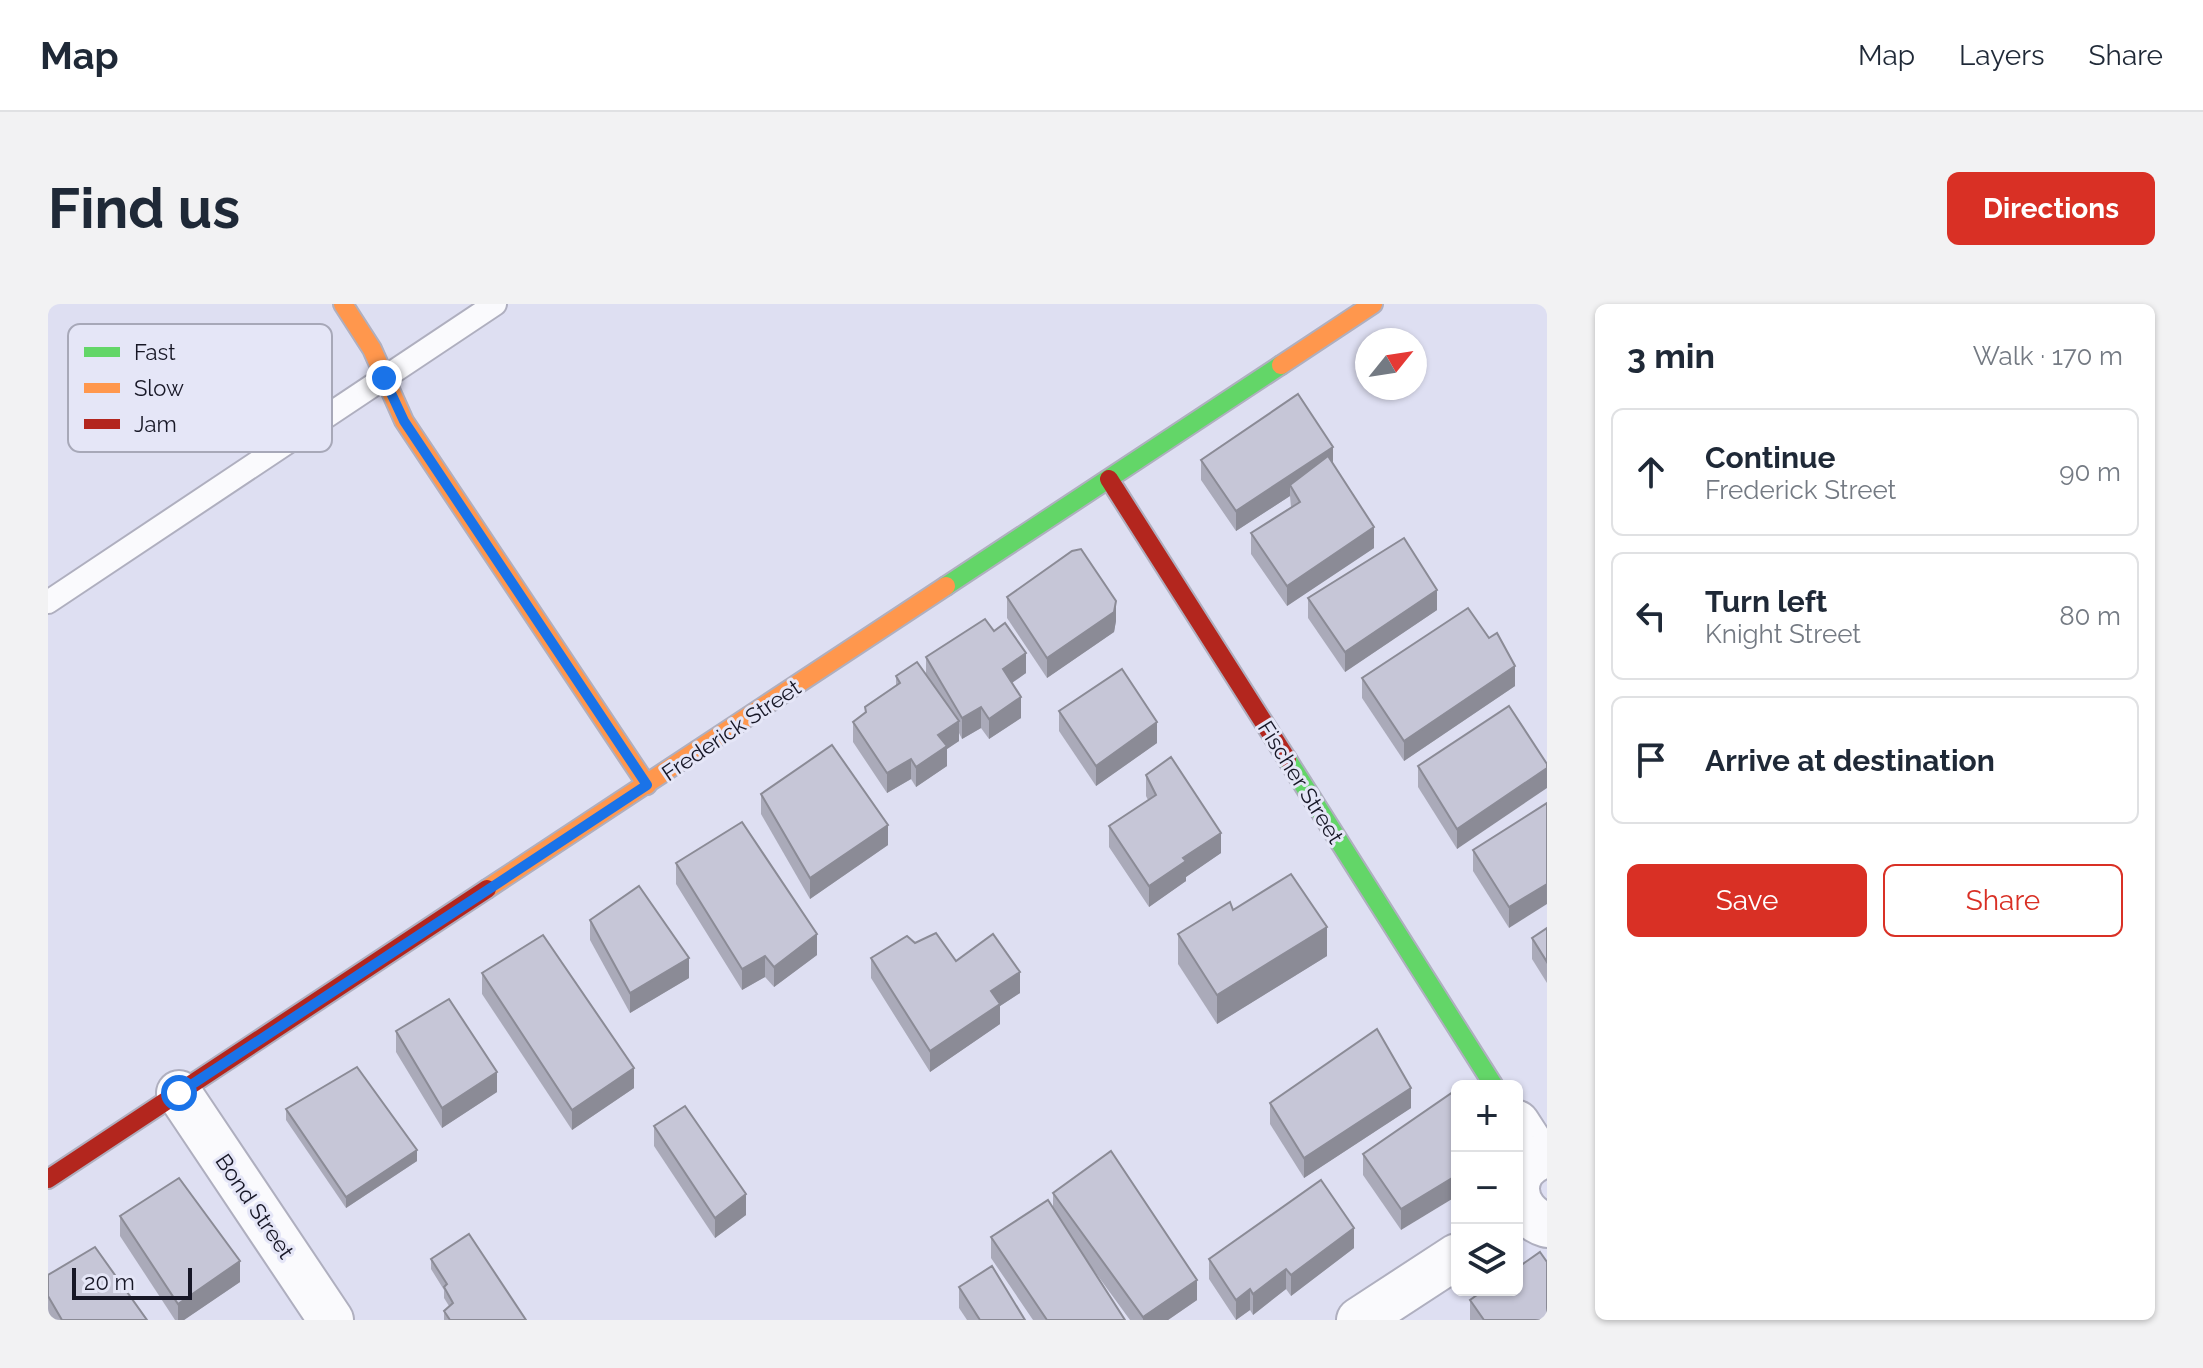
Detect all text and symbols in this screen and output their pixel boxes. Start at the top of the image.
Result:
text: Map [40,33,119,78]
text: Map [1858,39,1915,72]
text: Layers [1959,39,2045,72]
text: Share [2089,39,2163,72]
button: Directions [1947,172,2155,245]
text: Find us [48,175,240,241]
legend [68,324,332,452]
north arrow [1355,328,1427,400]
text: 3 min [1627,336,1715,376]
text: Fast [134,339,176,365]
text: Walk · 170 m [1973,341,2123,371]
route end [366,360,402,396]
text: Slow [134,375,184,401]
text: Jam [134,411,177,437]
text: Continue [1705,440,1836,475]
icon: ahead [1629,450,1673,494]
text: 90 m [2059,457,2121,487]
text: Frederick Street [1705,475,1896,505]
text: Turn left [1705,584,1827,619]
icon: left [1629,594,1673,638]
text: 80 m [2059,601,2121,631]
text: Knight Street [1705,619,1861,649]
street label: Frederick Street [657,674,806,786]
street label: Fischer Street [1253,716,1349,849]
icon: arrive [1629,738,1673,782]
text: Arrive at destination [1705,743,1995,778]
button: Save [1627,864,1867,937]
button: Share [1883,864,2123,937]
route start [161,1075,197,1111]
map controls [1451,1080,1523,1296]
button: + [1451,1080,1523,1152]
street label: Bond Street [210,1149,300,1264]
button: − [1451,1152,1523,1224]
button: layers [1451,1224,1523,1296]
scale bar [72,1264,192,1300]
text: 20 m [84,1269,135,1295]

